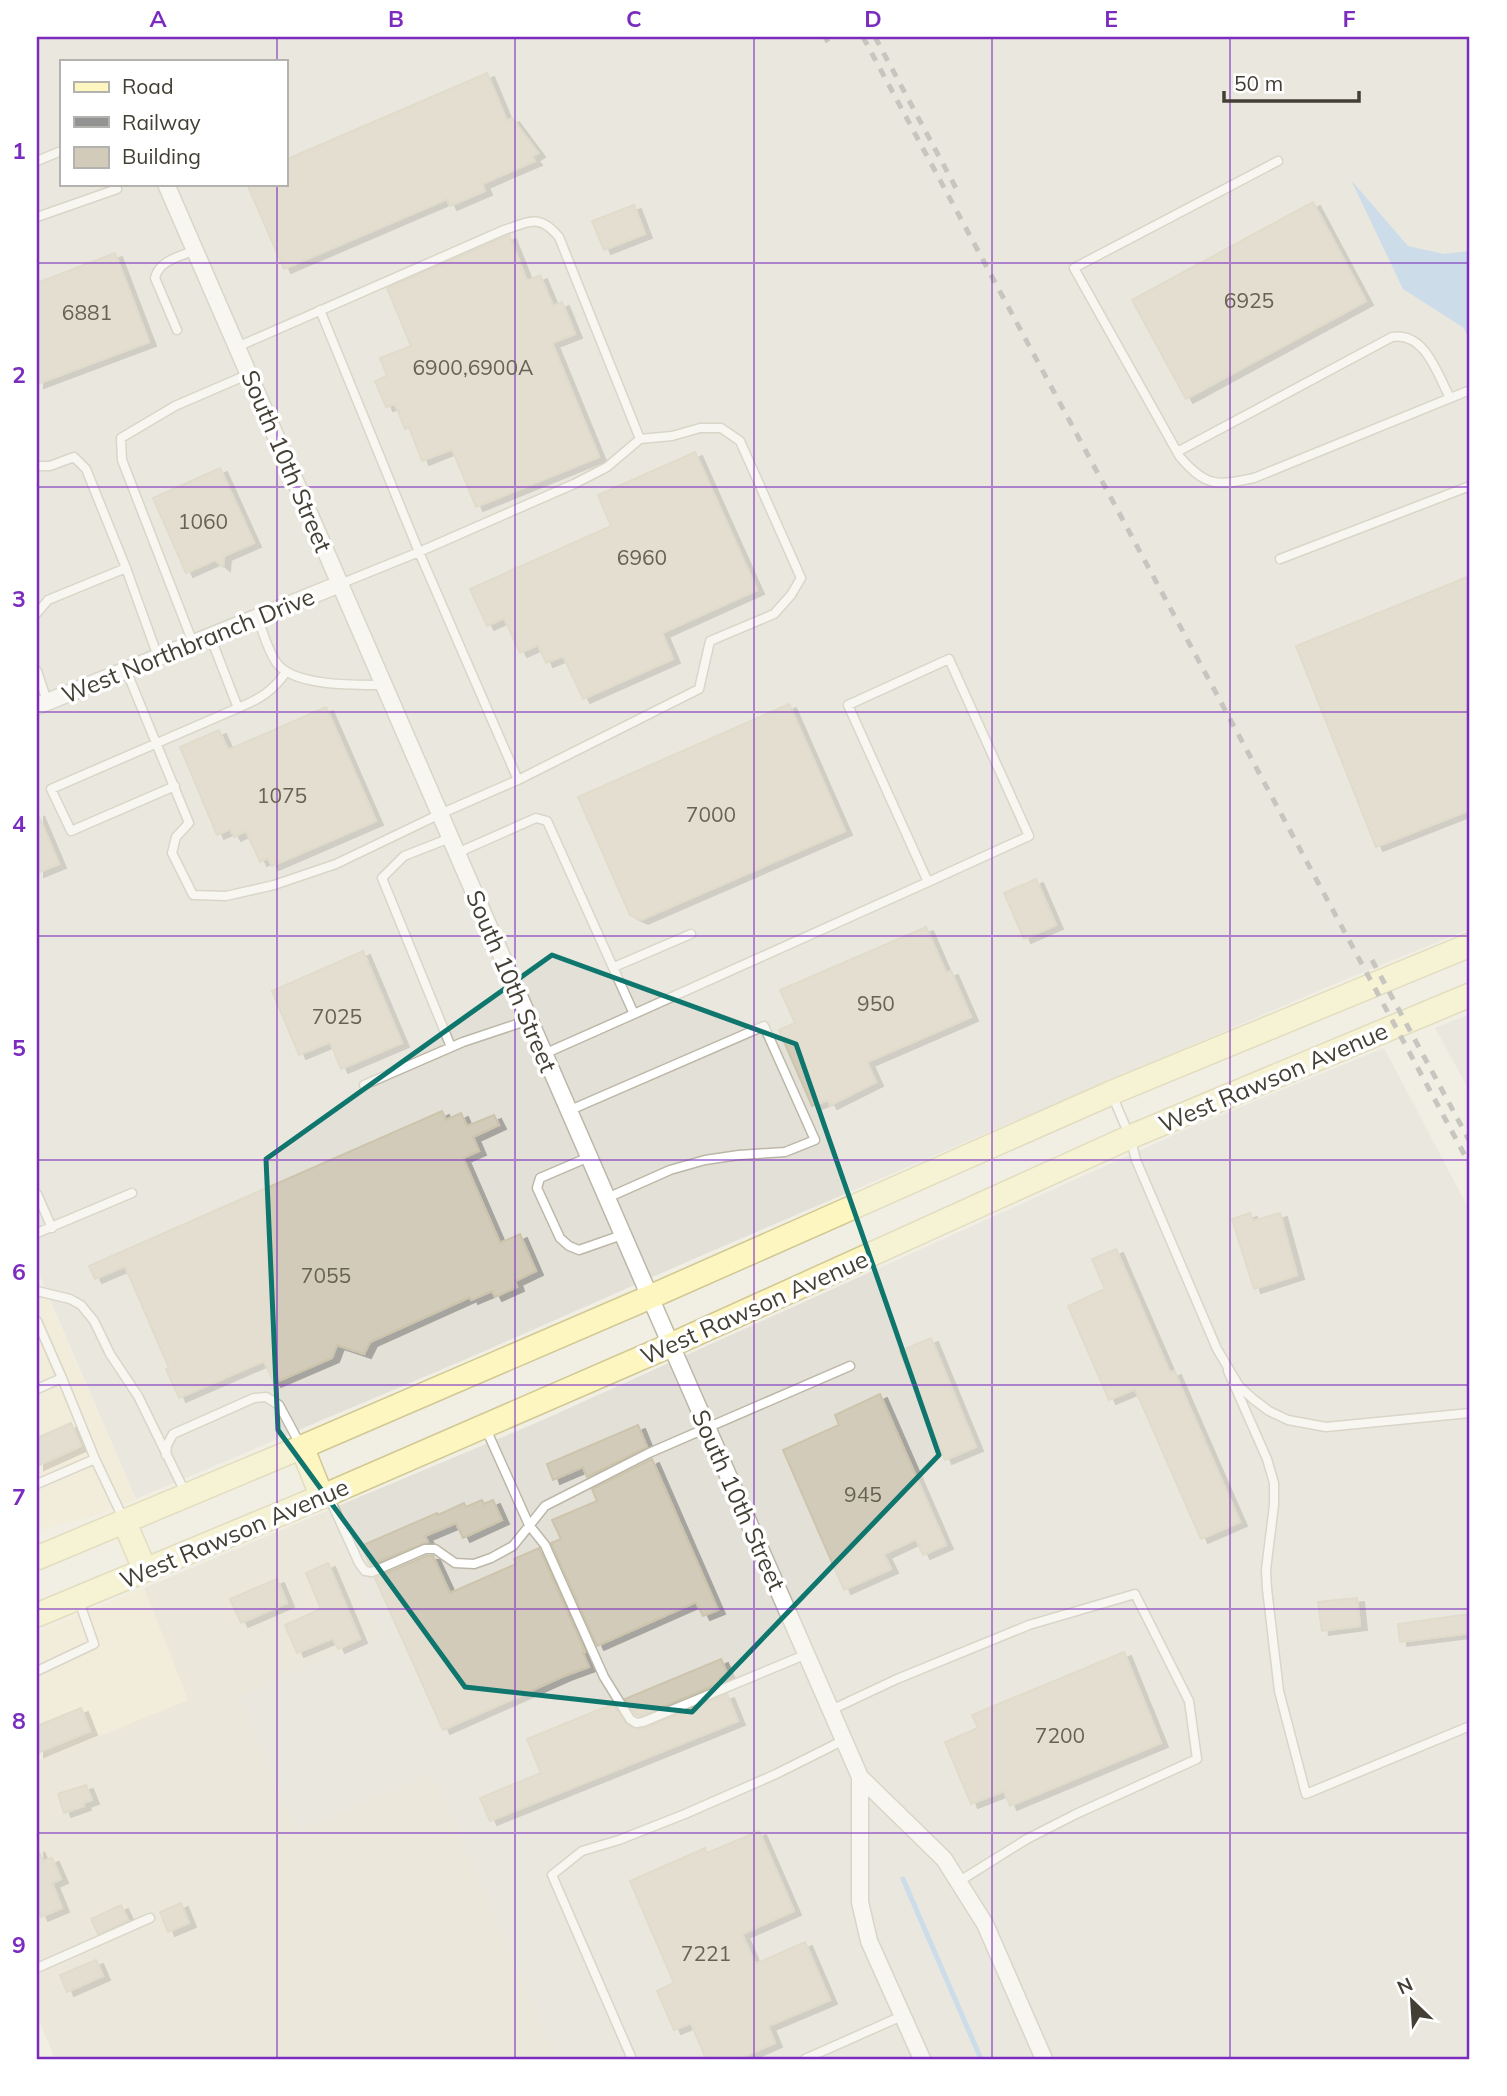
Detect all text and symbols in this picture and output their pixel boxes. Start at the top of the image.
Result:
text: A [149,4,167,33]
text: B [388,4,404,33]
text: C [626,4,642,33]
text: D [864,4,882,33]
text: E [1104,4,1118,33]
text: F [1342,4,1356,33]
legend [60,60,287,186]
scale bar [1224,60,1358,104]
text: 50 m [1234,70,1283,96]
text: Road [122,73,173,99]
text: Railway [122,109,201,135]
text: 1 [12,136,26,165]
text: Building [122,143,201,169]
house number: 6925 [1224,287,1274,313]
house number: 6881 [62,299,112,325]
house number: 6900,6900A [412,354,534,380]
text: 2 [12,360,26,389]
street label: South 10th Street [235,365,339,557]
house number: 1060 [178,508,228,534]
house number: 6960 [617,544,667,570]
street label: West Northbranch Drive [57,581,319,709]
text: 3 [12,584,26,613]
house number: 1075 [257,782,307,808]
house number: 7000 [686,801,736,827]
text: 4 [12,809,26,838]
street label: South 10th Street [460,885,564,1077]
house number: 950 [857,990,895,1016]
house number: 7025 [312,1003,362,1029]
street label: West Rawson Avenue [1154,1015,1392,1139]
text: 5 [12,1033,26,1062]
street label: West Rawson Avenue [636,1243,872,1371]
text: 6 [12,1257,26,1286]
house number: 7055 [301,1262,351,1288]
street label: South 10th Street [686,1405,792,1595]
street label: West Rawson Avenue [115,1471,353,1595]
house number: 945 [844,1481,882,1507]
text: 7 [12,1482,26,1511]
text: 8 [12,1706,26,1735]
house number: 7200 [1035,1722,1085,1748]
text: 9 [12,1930,26,1959]
house number: 7221 [681,1940,731,1966]
north arrow [1378,1966,1448,2036]
text: N [1393,1972,1416,2000]

